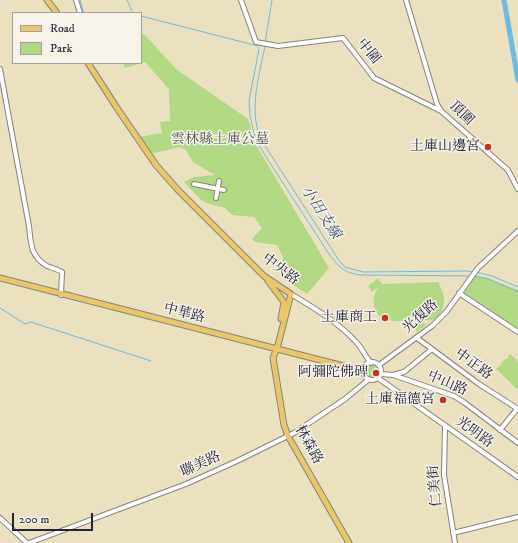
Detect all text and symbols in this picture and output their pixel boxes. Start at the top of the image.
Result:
legend [12,12,142,64]
text: Road [50,21,75,36]
street label: 中圍 [353,36,383,68]
text: Park [50,41,72,56]
street label: 頂圍 [445,98,477,130]
park label: 雲林縣土庫公墓 [171,132,269,148]
place label: 土庫山邊宮 [410,139,480,155]
marker: 土庫山邊宮 [483,142,493,152]
water label: 小田支線 [296,183,344,243]
street label: 中央路 [258,251,302,289]
street label: 光復路 [400,297,442,337]
street label: 中華路 [162,301,206,327]
place label: 土庫商工 [321,310,377,326]
marker: 土庫商工 [380,313,390,323]
street label: 中正路 [451,346,495,384]
place label: 阿彌陀佛碑 [298,365,368,381]
marker: 阿彌陀佛碑 [371,368,381,378]
street label: 中山路 [424,368,470,400]
place label: 土庫福德宮 [365,392,435,408]
marker: 土庫福德宮 [438,395,448,405]
street label: 光明路 [452,414,496,452]
street label: 林森路 [290,423,326,467]
street label: 聯美路 [178,449,224,481]
street label: 仁美街 [426,464,446,508]
scale bar [14,505,95,531]
text: 200 m [19,512,49,527]

